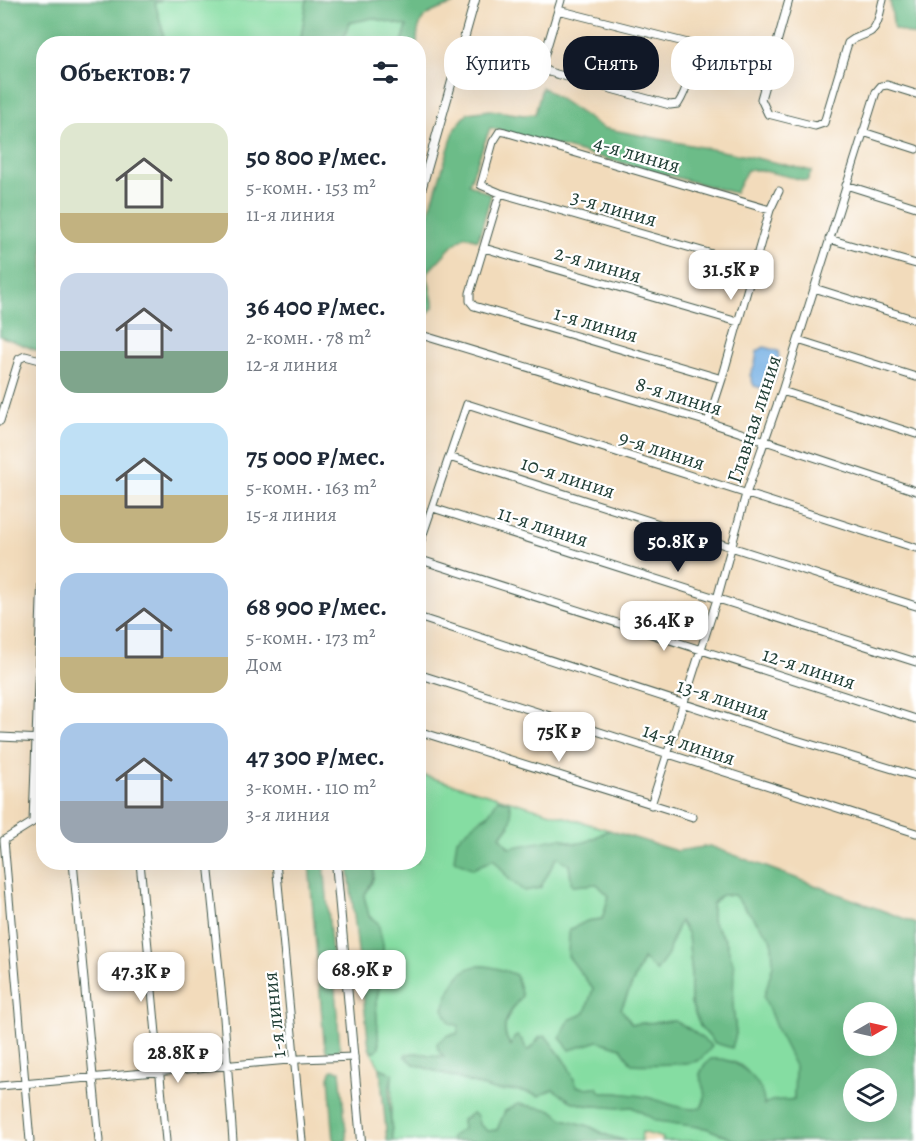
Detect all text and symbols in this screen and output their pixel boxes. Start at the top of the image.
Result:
chip: Купить [444,36,551,90]
chip: Снять [563,36,659,90]
chip: Фильтры [671,36,794,90]
text: Объектов: 7 [60,55,190,90]
icon: filters [369,56,402,89]
street label: 4-я линия [590,128,684,180]
text: 50 800 ₽/мес. [246,139,387,174]
icon: home [108,147,180,219]
text: 5-комн. · 153 m² [246,174,376,201]
street label: 3-я линия [568,182,660,234]
text: 11-я линия [246,201,335,228]
street label: 2-я линия [551,238,645,290]
pin: 31.5K ₽ [676,250,786,301]
text: 31.5K ₽ [703,256,759,283]
text: 36 400 ₽/мес. [246,289,386,324]
icon: home [108,297,180,369]
street label: 1-я линия [551,299,641,349]
text: 2-комн. · 78 m² [246,324,371,351]
text: 12-я линия [246,351,338,378]
street label: Главная линия [720,351,788,487]
street label: 8-я линия [632,370,726,422]
street label: 9-я линия [615,423,709,477]
text: 75 000 ₽/мес. [246,439,386,474]
icon: home [108,447,180,519]
street label: 10-я линия [517,449,619,505]
text: 5-комн. · 163 m² [246,474,377,501]
street label: 11-я линия [494,498,592,554]
text: 15-я линия [246,501,337,528]
pin: 50.8K ₽ [623,522,733,573]
text: 50.8K ₽ [648,528,708,555]
text: 68 900 ₽/мес. [246,589,387,624]
icon: home [108,597,180,669]
pin: 36.4K ₽ [609,601,719,652]
text: 36.4K ₽ [634,607,694,634]
text: 5-комн. · 173 m² [246,624,376,651]
street label: 12-я линия [759,640,859,696]
text: Дом [246,651,282,678]
street label: 13-я линия [673,671,773,727]
pin: 75K ₽ [517,712,601,763]
street label: 14-я линия [639,716,739,772]
text: 75K ₽ [537,718,581,745]
text: 47 300 ₽/мес. [246,739,385,774]
icon: home [108,747,180,819]
text: 3-комн. · 110 m² [246,774,376,801]
text: 3-я линия [246,801,330,828]
pin: 68.9K ₽ [307,950,417,1001]
pin: 47.3K ₽ [86,952,196,1003]
text: 68.9K ₽ [332,956,392,983]
text: 47.3K ₽ [112,958,170,985]
street label: 1-я линия [256,971,292,1059]
north arrow [843,1002,897,1056]
map controls [843,1002,897,1122]
pin: 28.8K ₽ [123,1033,233,1084]
text: 28.8K ₽ [147,1039,209,1066]
button: layers [843,1068,897,1122]

